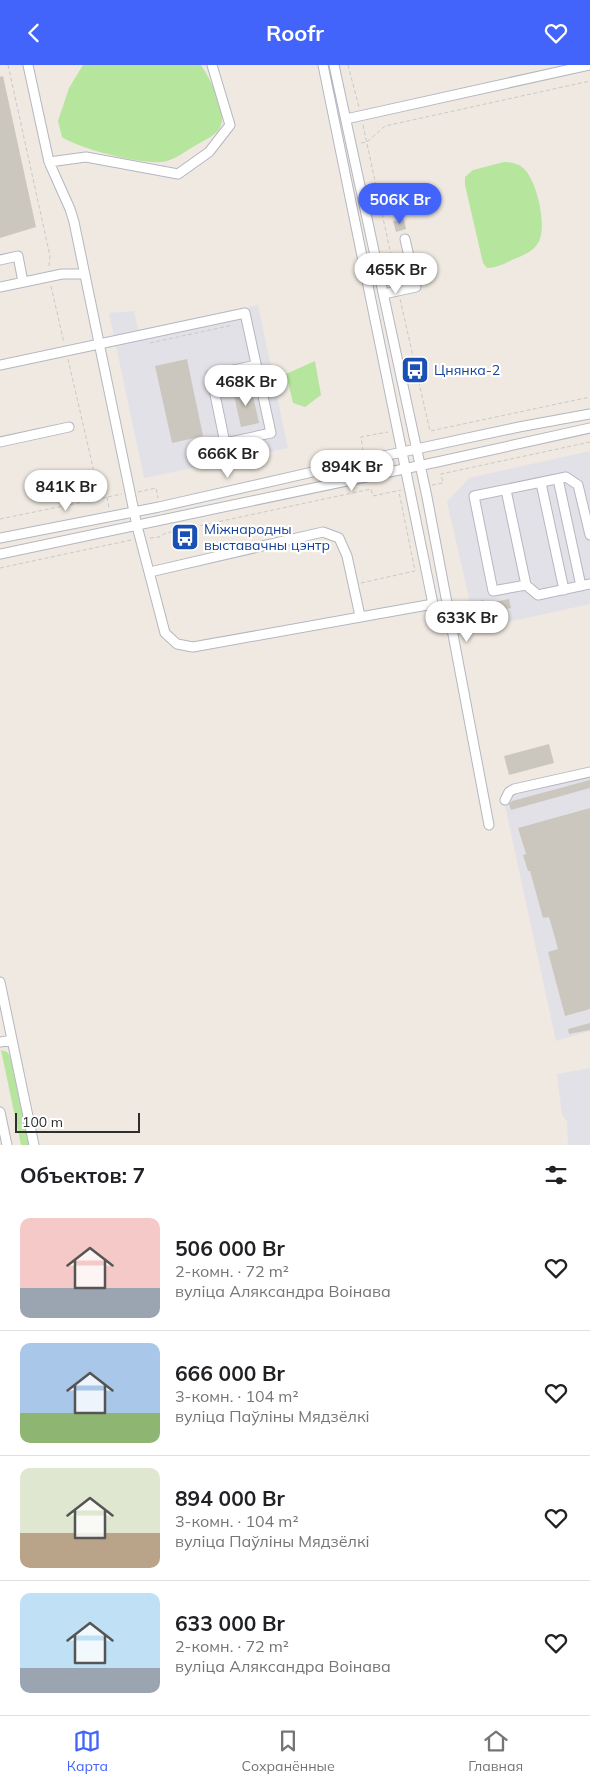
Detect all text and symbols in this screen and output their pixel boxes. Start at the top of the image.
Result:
icon: back [20,19,48,47]
text: Roofr [266,19,324,47]
icon: heart [542,19,570,47]
pin: 506K Br [354,183,446,225]
text: 506K Br [369,189,431,209]
pin: 465K Br [350,253,442,295]
text: 465K Br [365,259,427,279]
bus stop icon: Цнянка-2 [400,355,430,385]
place label: Цнянка-2 [434,361,500,379]
pin: 468K Br [200,365,292,407]
text: 468K Br [215,371,277,391]
pin: 666K Br [182,437,274,479]
text: 666K Br [197,443,259,463]
pin: 894K Br [306,449,398,492]
text: 894K Br [321,456,383,476]
pin: 841K Br [20,469,112,512]
text: 841K Br [35,476,97,496]
place label: Міжнародны выставачны цэнтр [204,520,330,554]
bus stop icon: Міжнародны выставачны цэнтр [170,522,200,552]
pin: 633K Br [421,601,513,643]
text: 633K Br [436,607,498,627]
scale bar [15,1110,140,1133]
text: 100 m [22,1113,63,1131]
icon: filters [542,1161,570,1189]
text: Объектов: 7 [20,1162,145,1188]
text: 506 000 Br [175,1235,285,1261]
icon: home [60,1238,120,1298]
icon: heart [542,1254,570,1282]
text: 2-комн. · 72 m² [175,1261,289,1281]
text: вуліца Аляксандра Воінава [175,1281,391,1301]
text: 666 000 Br [175,1360,285,1386]
icon: home [60,1363,120,1423]
icon: heart [542,1379,570,1407]
text: 3-комн. · 104 m² [175,1386,299,1406]
text: вуліца Паўліны Мядзёлкі [175,1406,370,1426]
text: 894 000 Br [175,1485,285,1511]
icon: home [60,1488,120,1548]
icon: heart [542,1504,570,1532]
text: 3-комн. · 104 m² [175,1511,299,1531]
text: вуліца Паўліны Мядзёлкі [175,1531,370,1551]
text: 633 000 Br [175,1610,285,1636]
icon: home [60,1613,120,1673]
icon: heart [542,1629,570,1657]
text: 2-комн. · 72 m² [175,1636,289,1656]
text: вуліца Аляксандра Воінава [175,1656,391,1676]
tab: Карта [67,1727,108,1775]
tab: Сохранённые [242,1727,335,1775]
tab: Главная [468,1727,523,1775]

